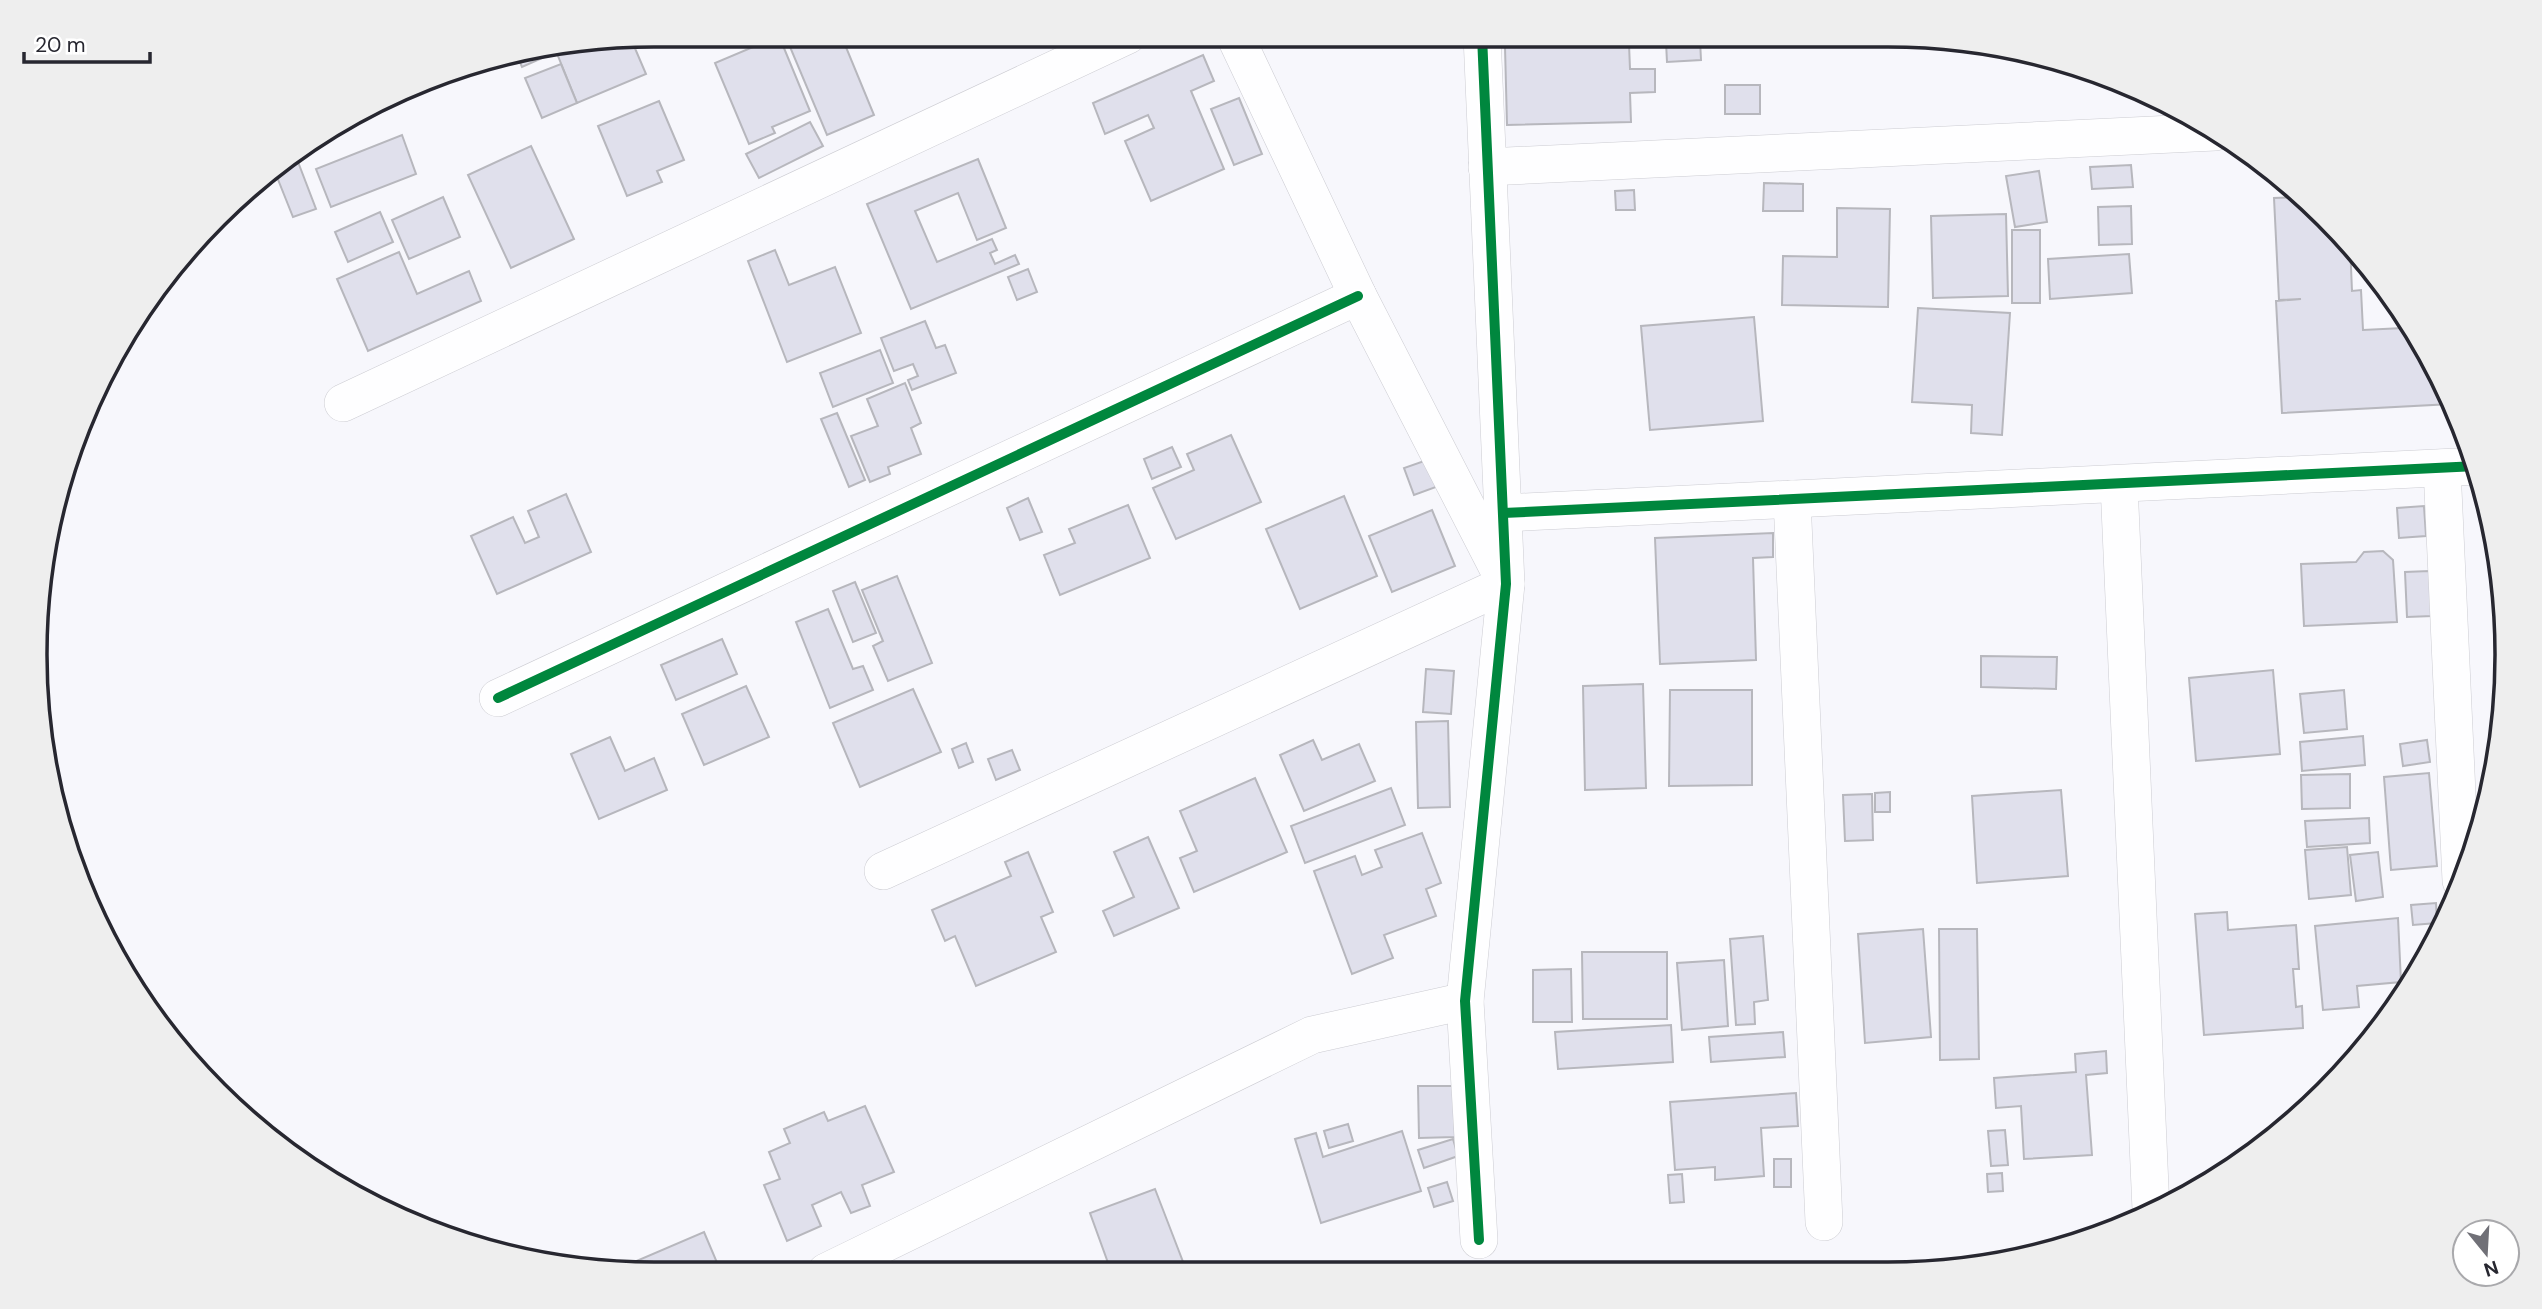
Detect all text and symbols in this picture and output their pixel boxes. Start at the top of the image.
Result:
scale bar [24,21,150,65]
text: 20 m [35,31,86,59]
north arrow [2451,1218,2521,1288]
text: N [2481,1255,2502,1283]

